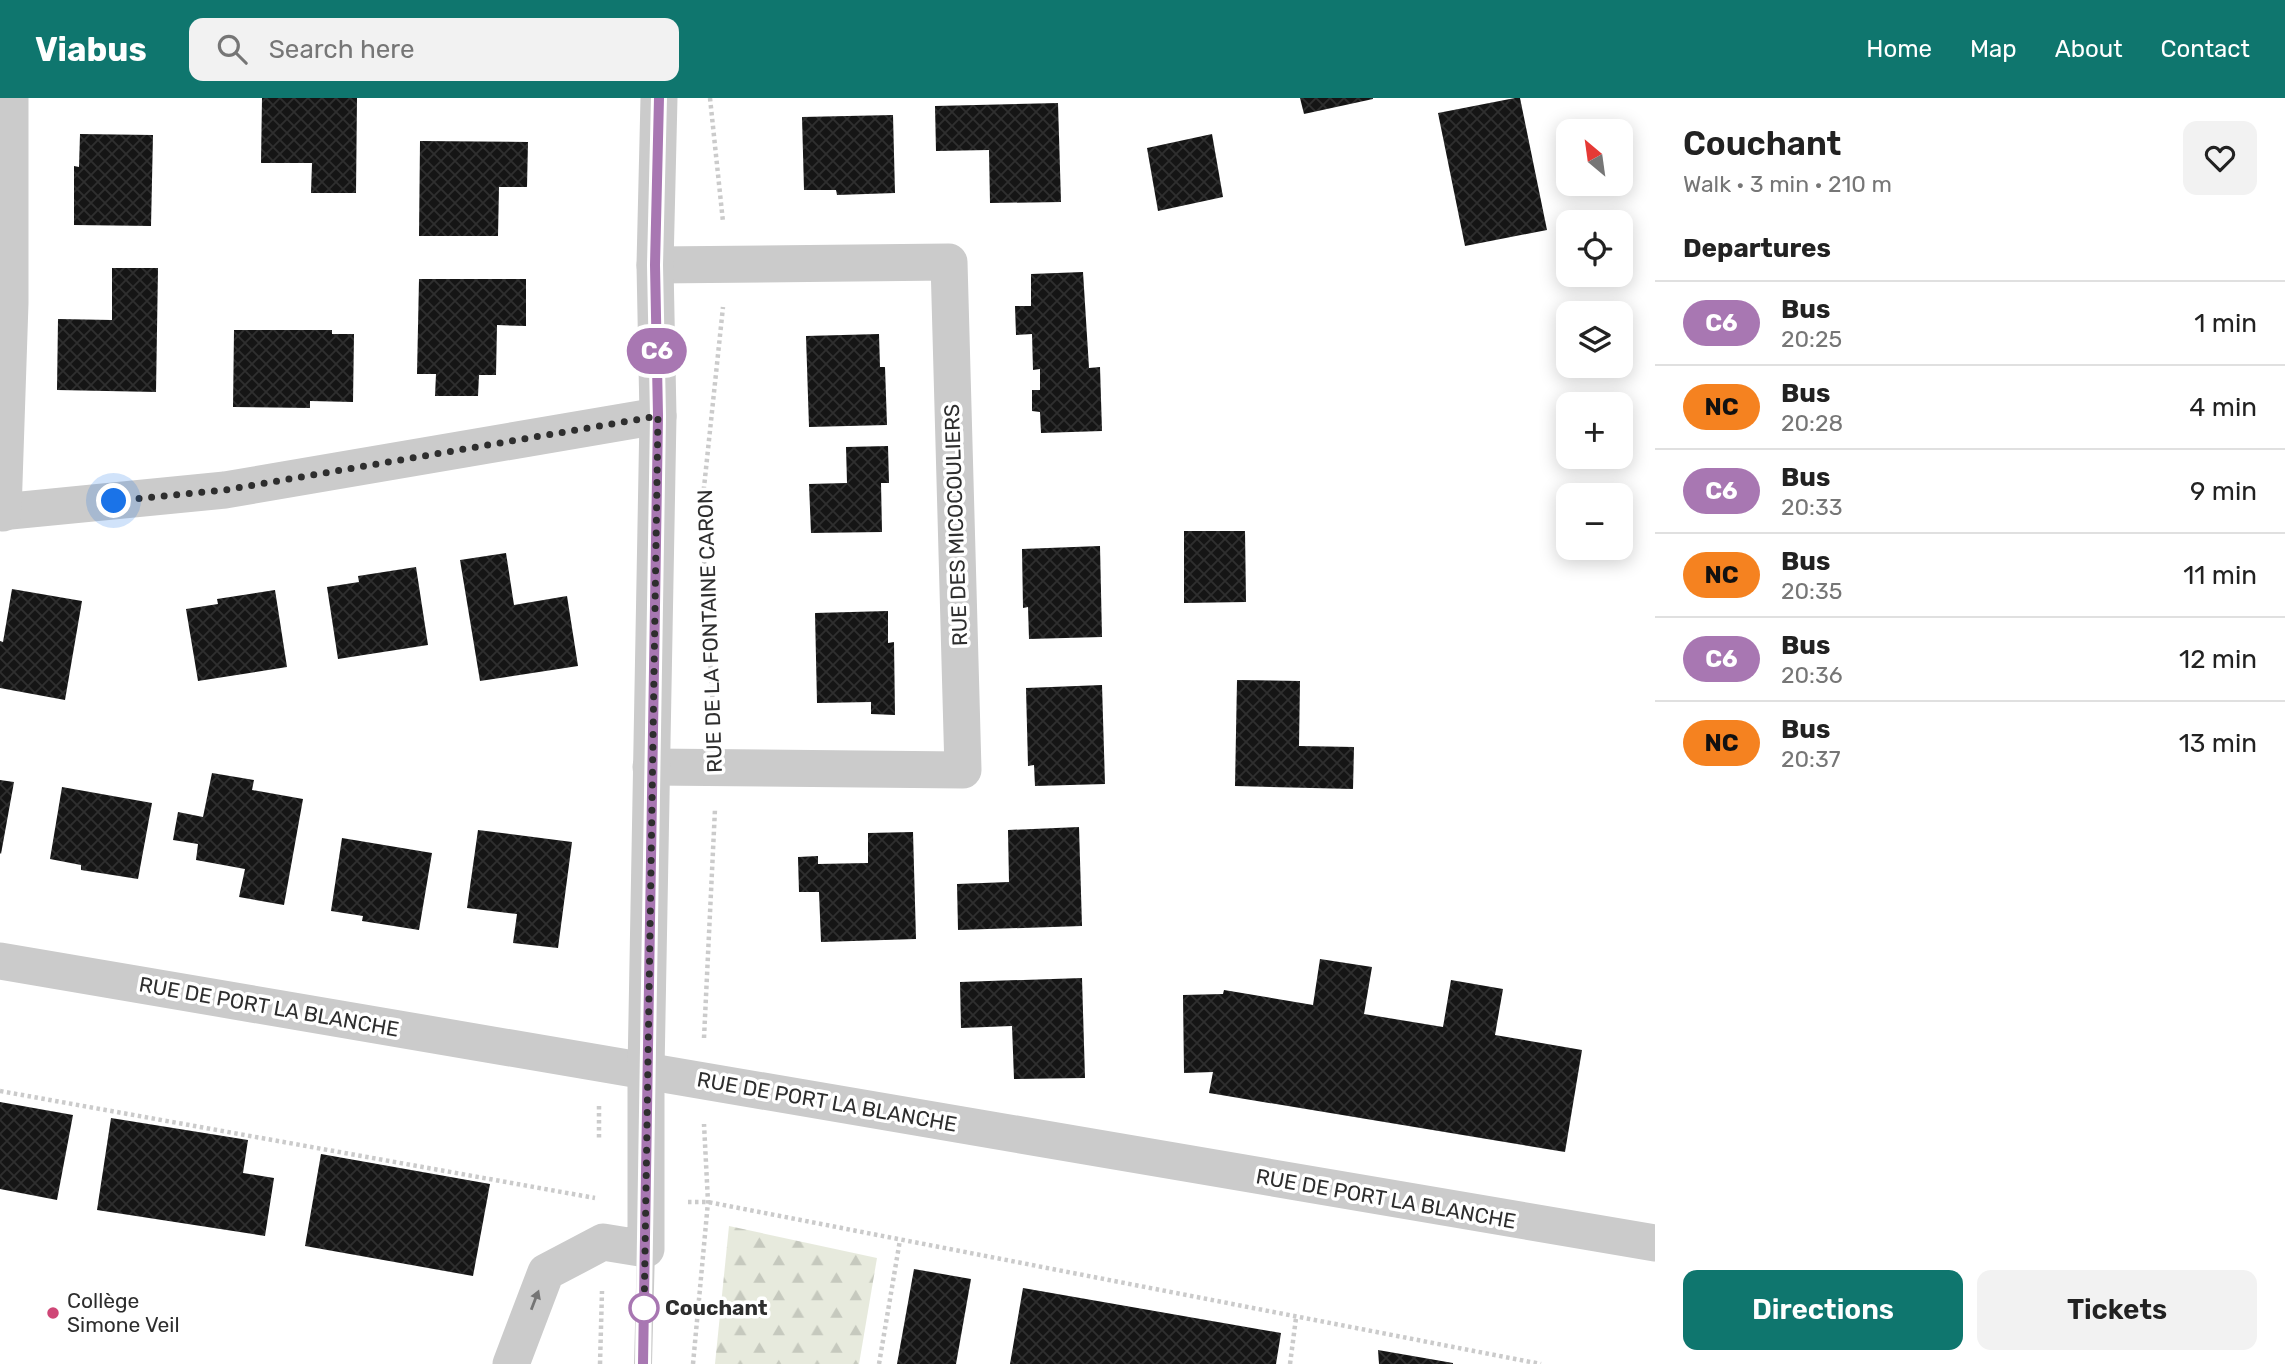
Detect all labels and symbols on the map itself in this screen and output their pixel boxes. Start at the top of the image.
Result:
north arrow [1556,119,1633,196]
line badge: C6 [626,328,688,374]
street label: RUE DES MICOCOULIERS [939,403,972,647]
your location [96,483,131,518]
street label: RUE DE LA FONTAINE CARON [692,489,727,773]
street label: RUE DE PORT LA BLANCHE [137,971,401,1042]
street label: RUE DE PORT LA BLANCHE [695,1066,959,1137]
street label: RUE DE PORT LA BLANCHE [1254,1163,1518,1234]
place label: Collège Simone Veil [67,1288,180,1337]
one-way arrow [530,1290,541,1311]
marker: Couchant [629,1293,659,1323]
place label: Couchant [665,1295,768,1320]
marker: Collège Simone Veil [45,1305,61,1321]

